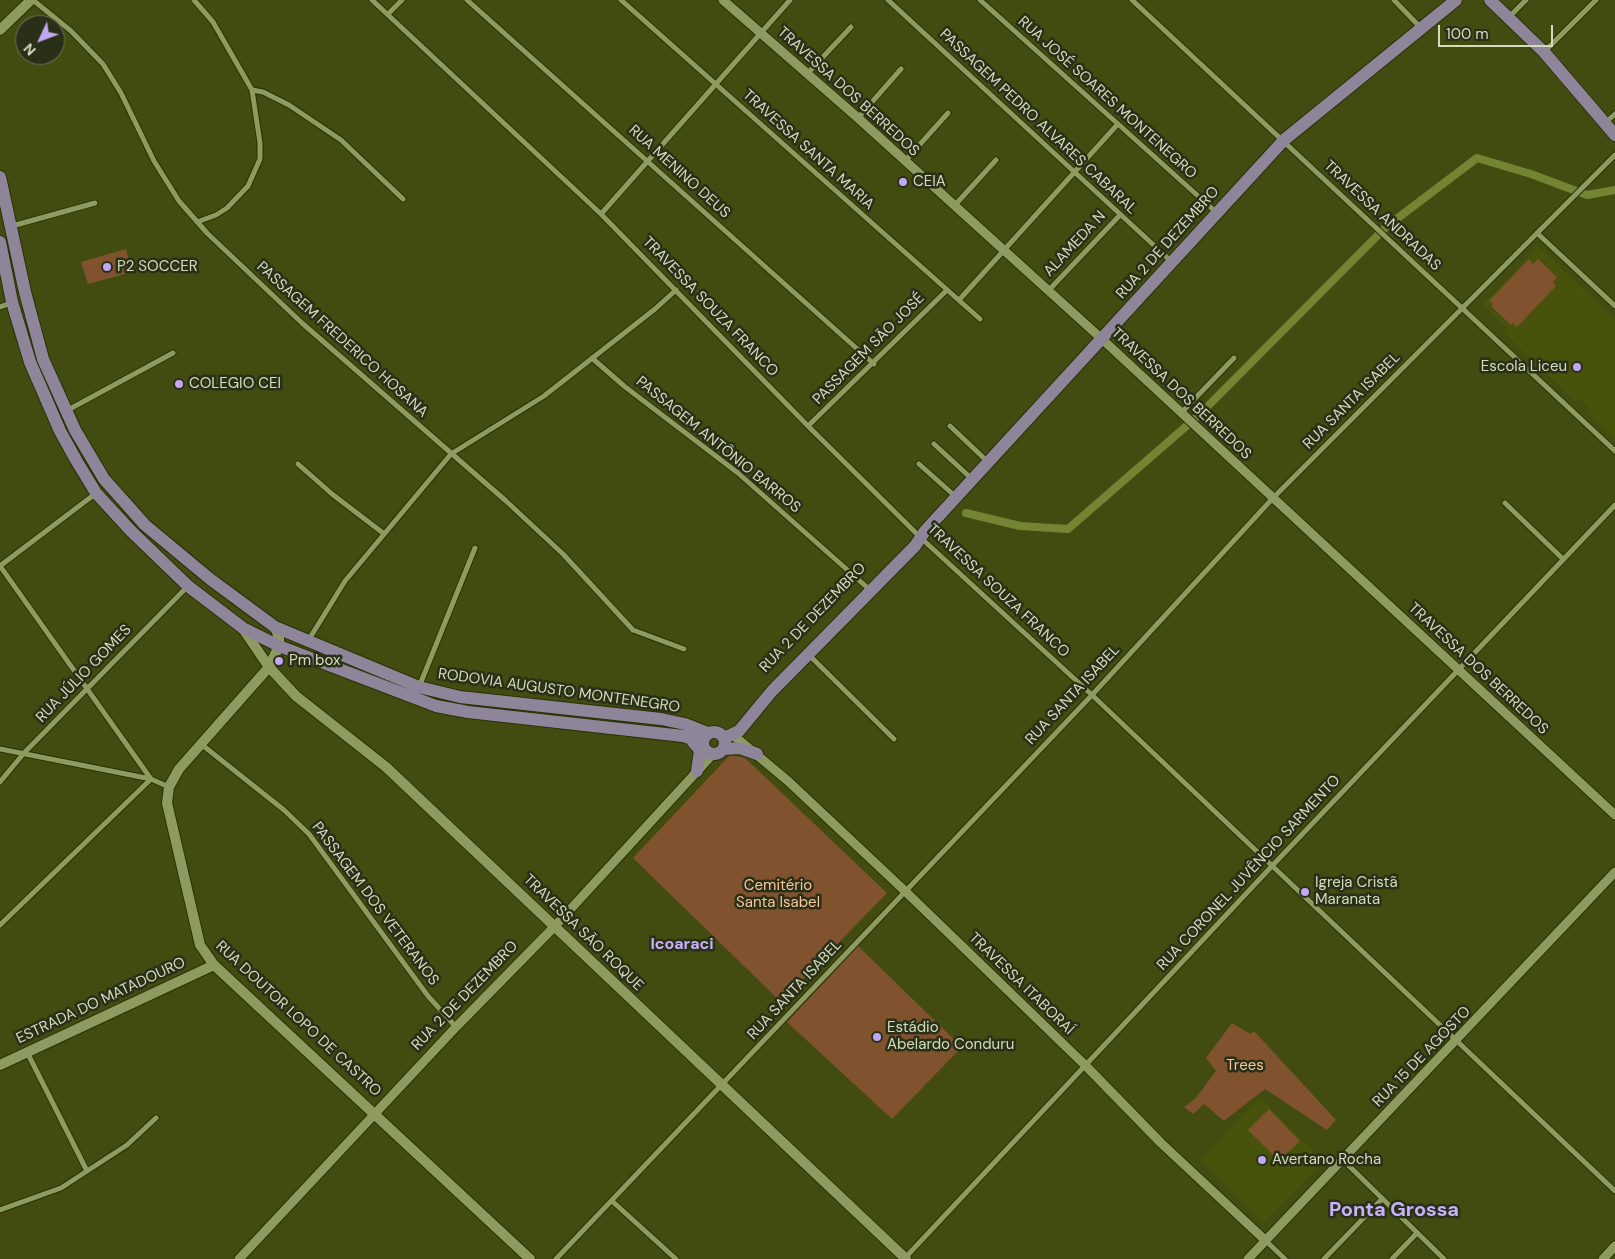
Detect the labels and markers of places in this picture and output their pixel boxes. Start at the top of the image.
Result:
place label: CEIA [913,173,946,191]
marker: CEIA [897,176,909,188]
place label: P2 SOCCER [117,258,198,276]
marker: P2 SOCCER [101,261,113,273]
place label: Escola Liceu [1481,358,1567,376]
marker: Escola Liceu [1571,361,1583,373]
place label: COLEGIO CEI [189,375,281,393]
marker: COLEGIO CEI [173,378,185,390]
place label: Pm box [289,652,340,670]
marker: Pm box [273,655,285,667]
place label: Igreja Cristã Maranata [1315,874,1398,909]
marker: Igreja Cristã Maranata [1299,886,1311,898]
place label: Estádio Abelardo Conduru [887,1019,1014,1054]
marker: Estádio Abelardo Conduru [871,1031,883,1043]
place label: Avertano Rocha [1272,1151,1381,1169]
marker: Avertano Rocha [1256,1154,1268,1166]

